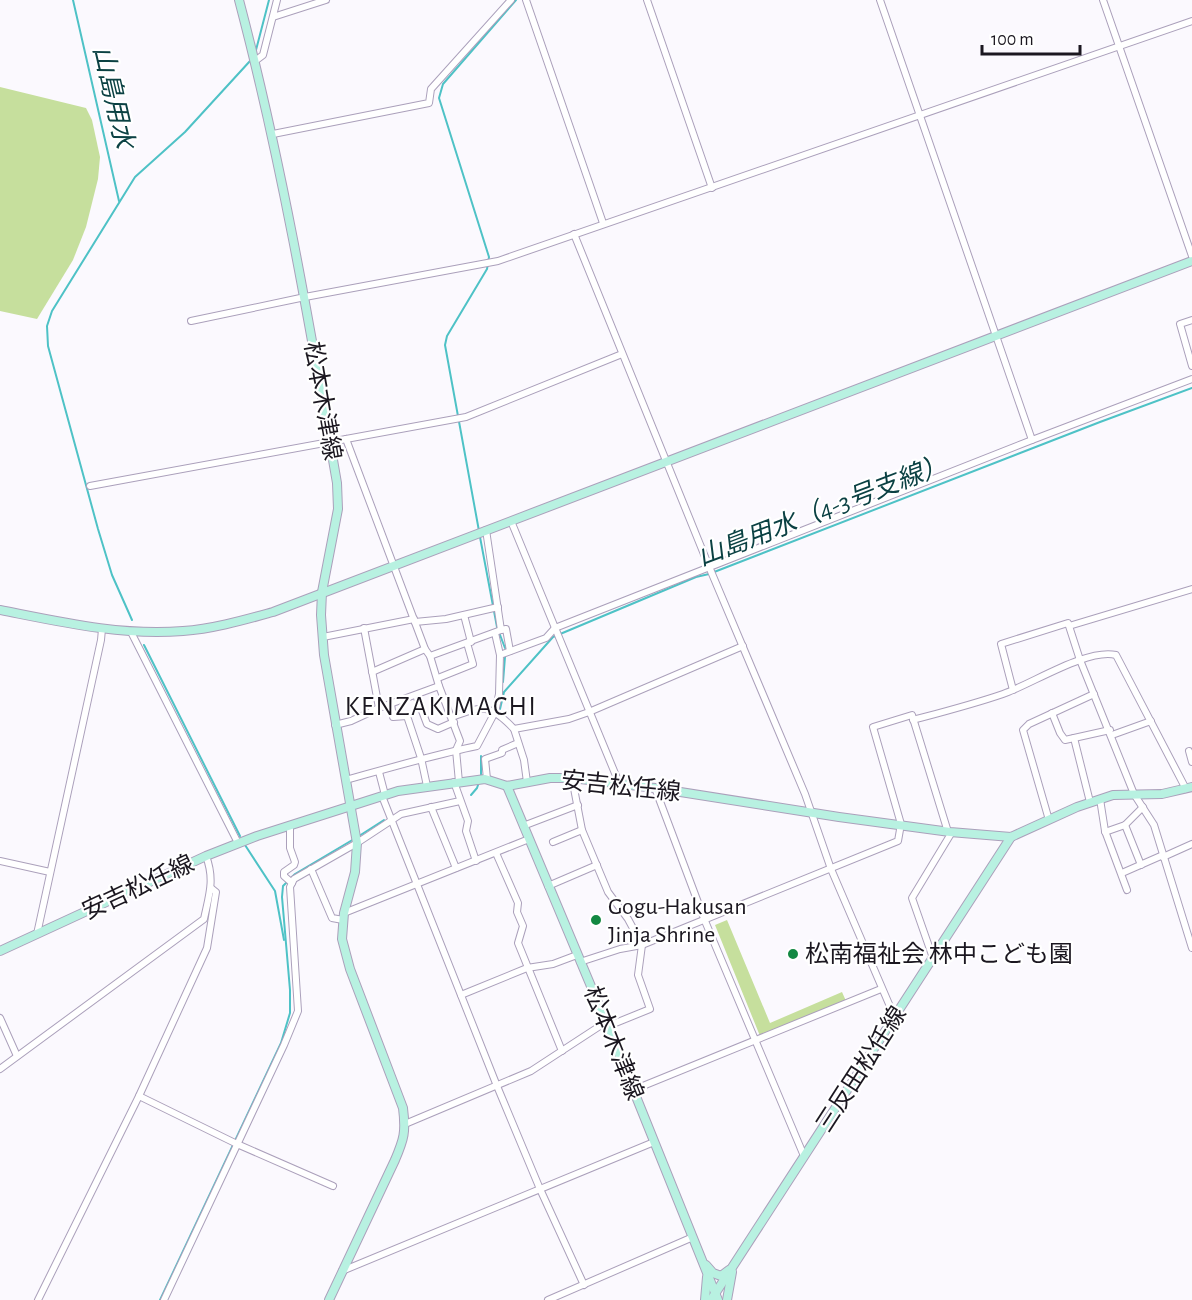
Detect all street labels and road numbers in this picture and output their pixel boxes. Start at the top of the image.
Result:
street label: 松本木津線 [300,340,346,462]
street label: 安吉松任線 [560,767,682,805]
street label: 安吉松任線 [78,850,198,924]
street label: 松本木津線 [579,982,649,1104]
street label: 三反田松任線 [811,1002,911,1136]

